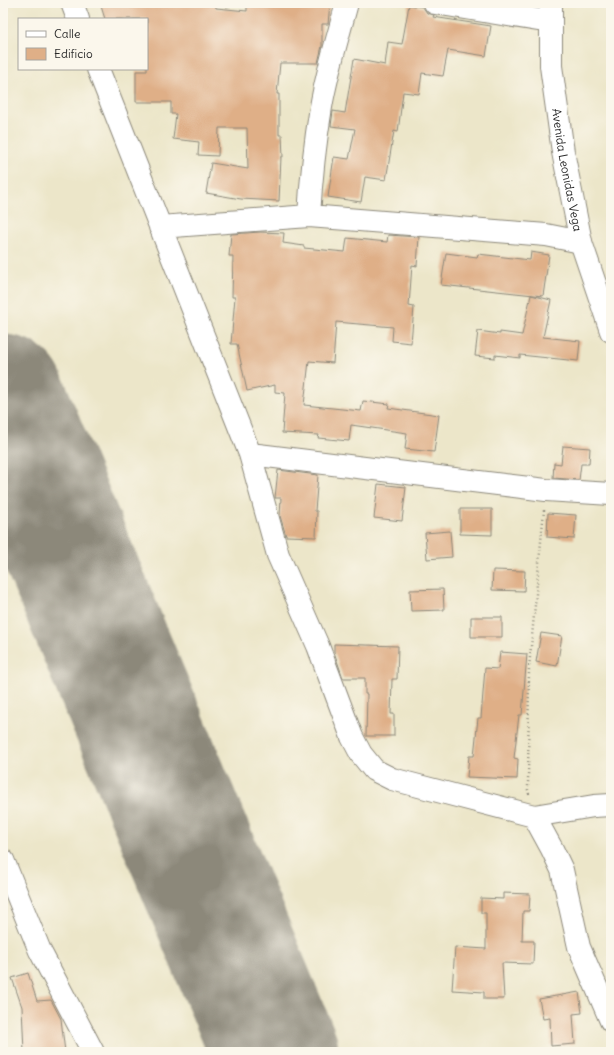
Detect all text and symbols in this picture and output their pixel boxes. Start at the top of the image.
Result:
legend [18,18,148,70]
text: Calle [54,26,81,41]
text: Edificio [54,46,93,61]
street label: Avenida Leonidas Vega [549,107,586,233]

